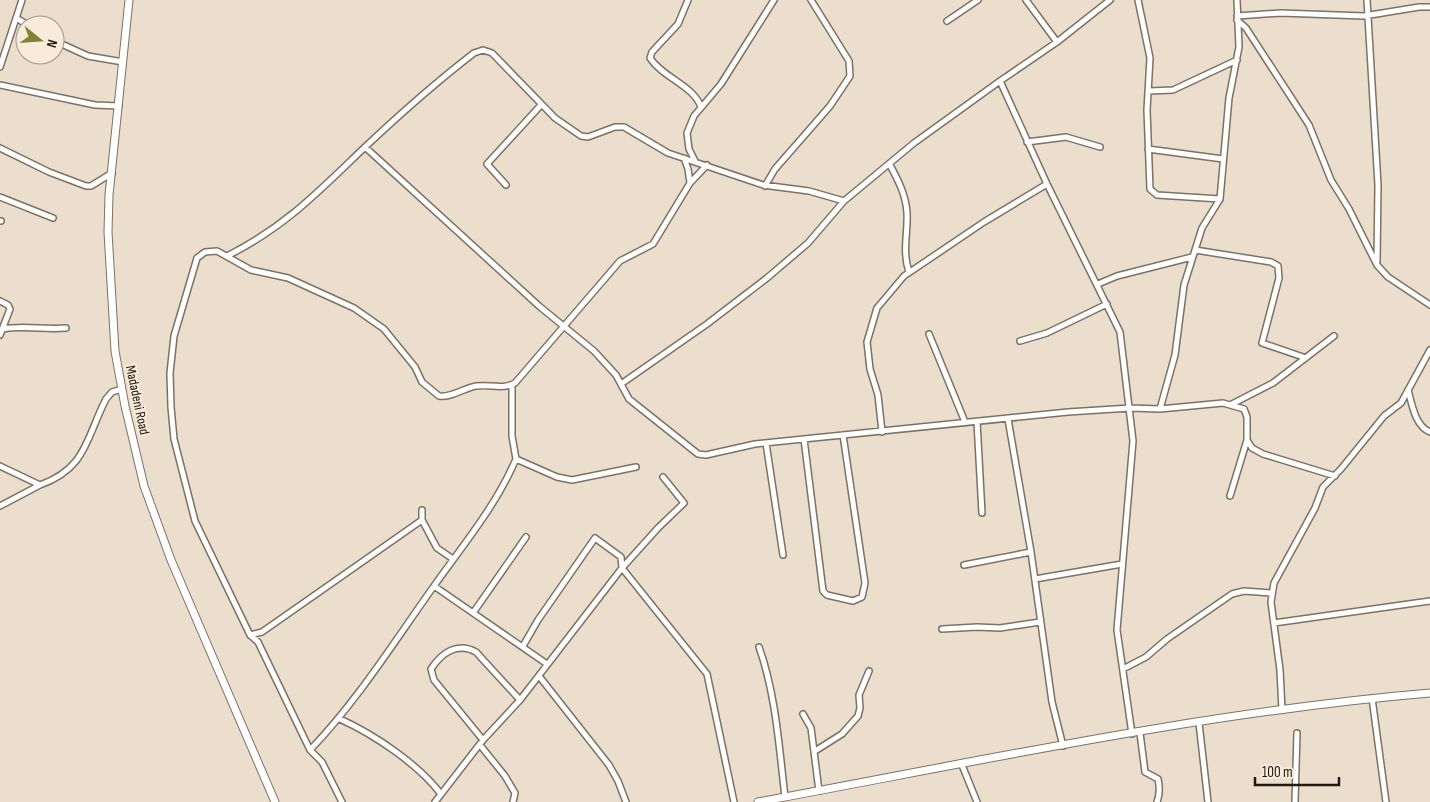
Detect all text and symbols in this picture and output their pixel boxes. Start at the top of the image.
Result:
north arrow [15,15,65,65]
text: N [43,38,61,50]
street label: Madadeni Road [122,364,153,437]
scale bar [1255,754,1339,786]
text: 100 m [1262,763,1293,782]

